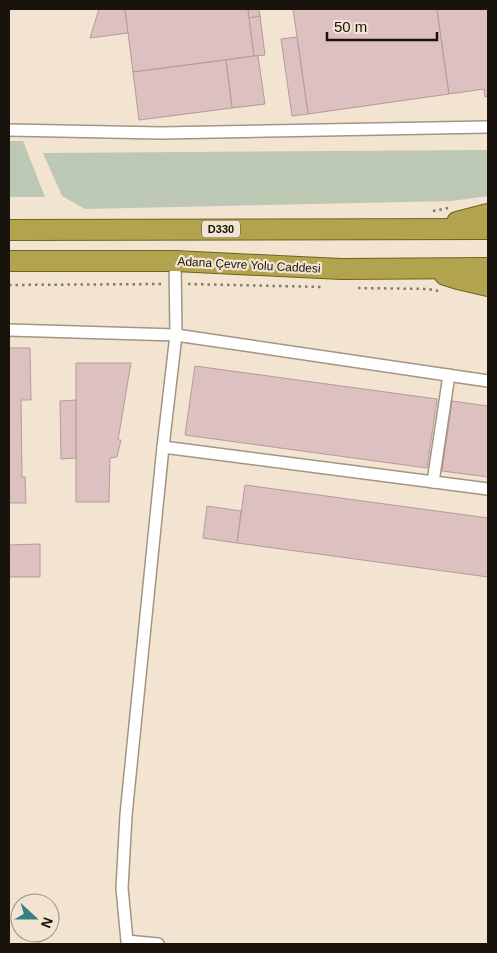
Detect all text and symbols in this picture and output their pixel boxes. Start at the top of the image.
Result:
scale bar [327,10,437,42]
text: 50 m [334,18,367,35]
road number: D330 [202,220,240,238]
street label: Adana Çevre Yolu Caddesi [177,254,321,276]
north arrow [10,893,60,943]
text: N [38,915,56,930]

